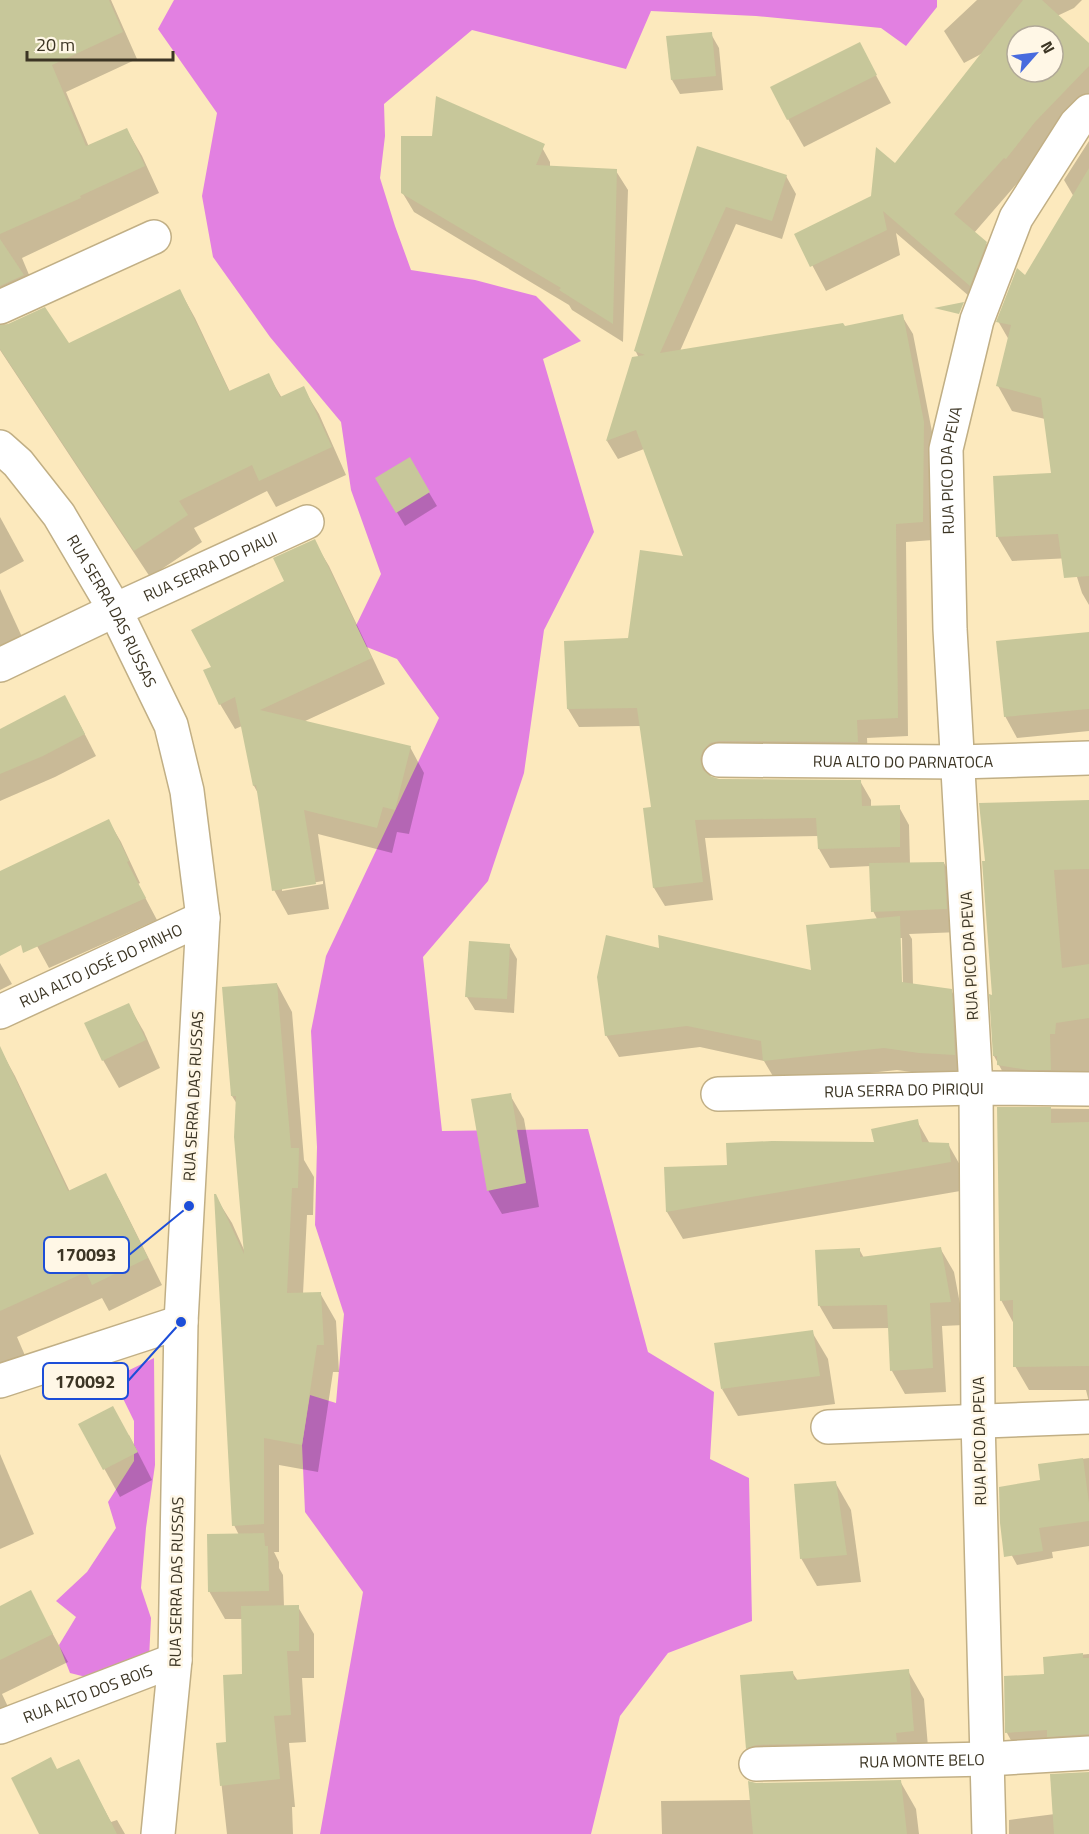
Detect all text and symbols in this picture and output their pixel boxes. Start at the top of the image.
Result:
scale bar [27,24,172,62]
north arrow [1005,24,1065,84]
text: 20 m [36,31,75,58]
text: N [1035,36,1061,57]
street label: RUA PICO DA PEVA [934,403,968,535]
street label: RUA SERRA DO PIAUI [139,525,281,608]
street label: RUA SERRA DAS RUSSAS [61,530,163,691]
street label: RUA ALTO DO PARNATOCA [813,749,994,774]
street label: RUA PICO DA PEVA [954,890,984,1021]
street label: RUA ALTO JOSÉ DO PINHO [15,917,186,1014]
street label: RUA SERRA DAS RUSSAS [177,1010,209,1182]
street label: RUA SERRA DO PIRIQUI [824,1076,984,1104]
callout: 170093 [44,1237,129,1273]
text: 170093 [56,1241,116,1268]
callout: 170092 [43,1363,128,1399]
text: 170092 [55,1368,115,1395]
street label: RUA PICO DA PEVA [966,1376,992,1506]
street label: RUA SERRA DAS RUSSAS [163,1497,189,1667]
street label: RUA ALTO DOS BOIS [19,1658,156,1729]
street label: RUA MONTE BELO [859,1747,985,1774]

